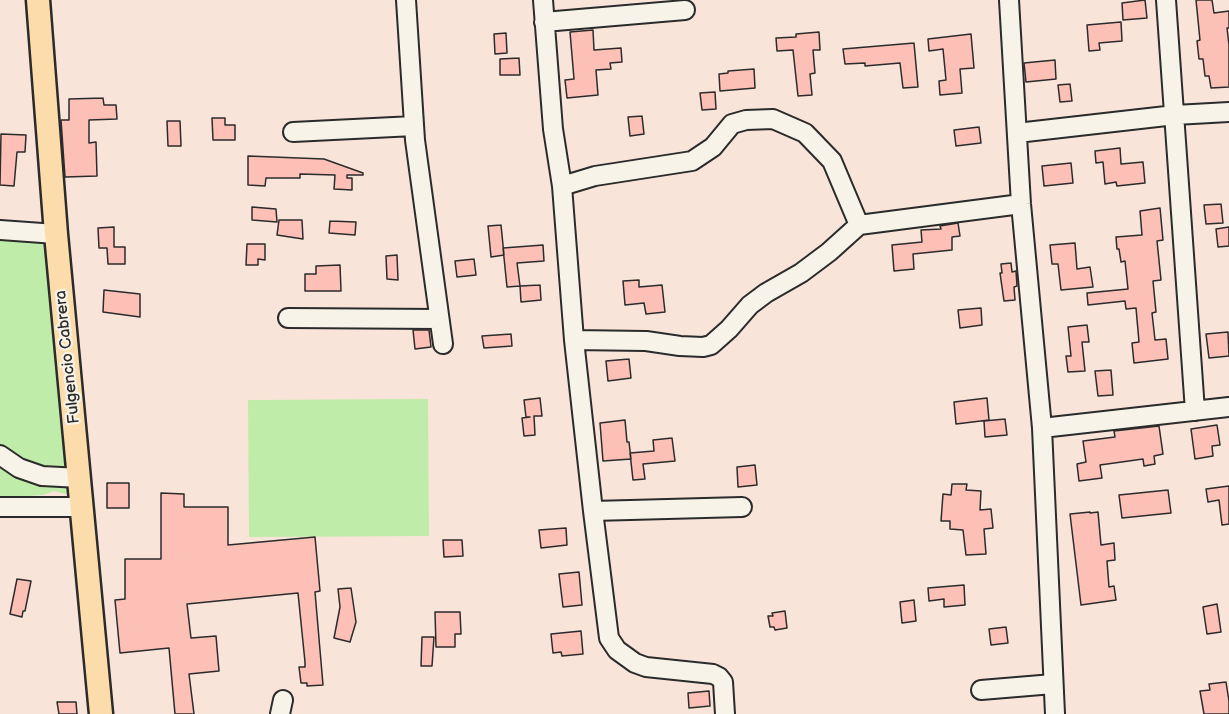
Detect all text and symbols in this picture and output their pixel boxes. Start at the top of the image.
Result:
street label: Fulgencio Cabrera [51,289,85,425]

